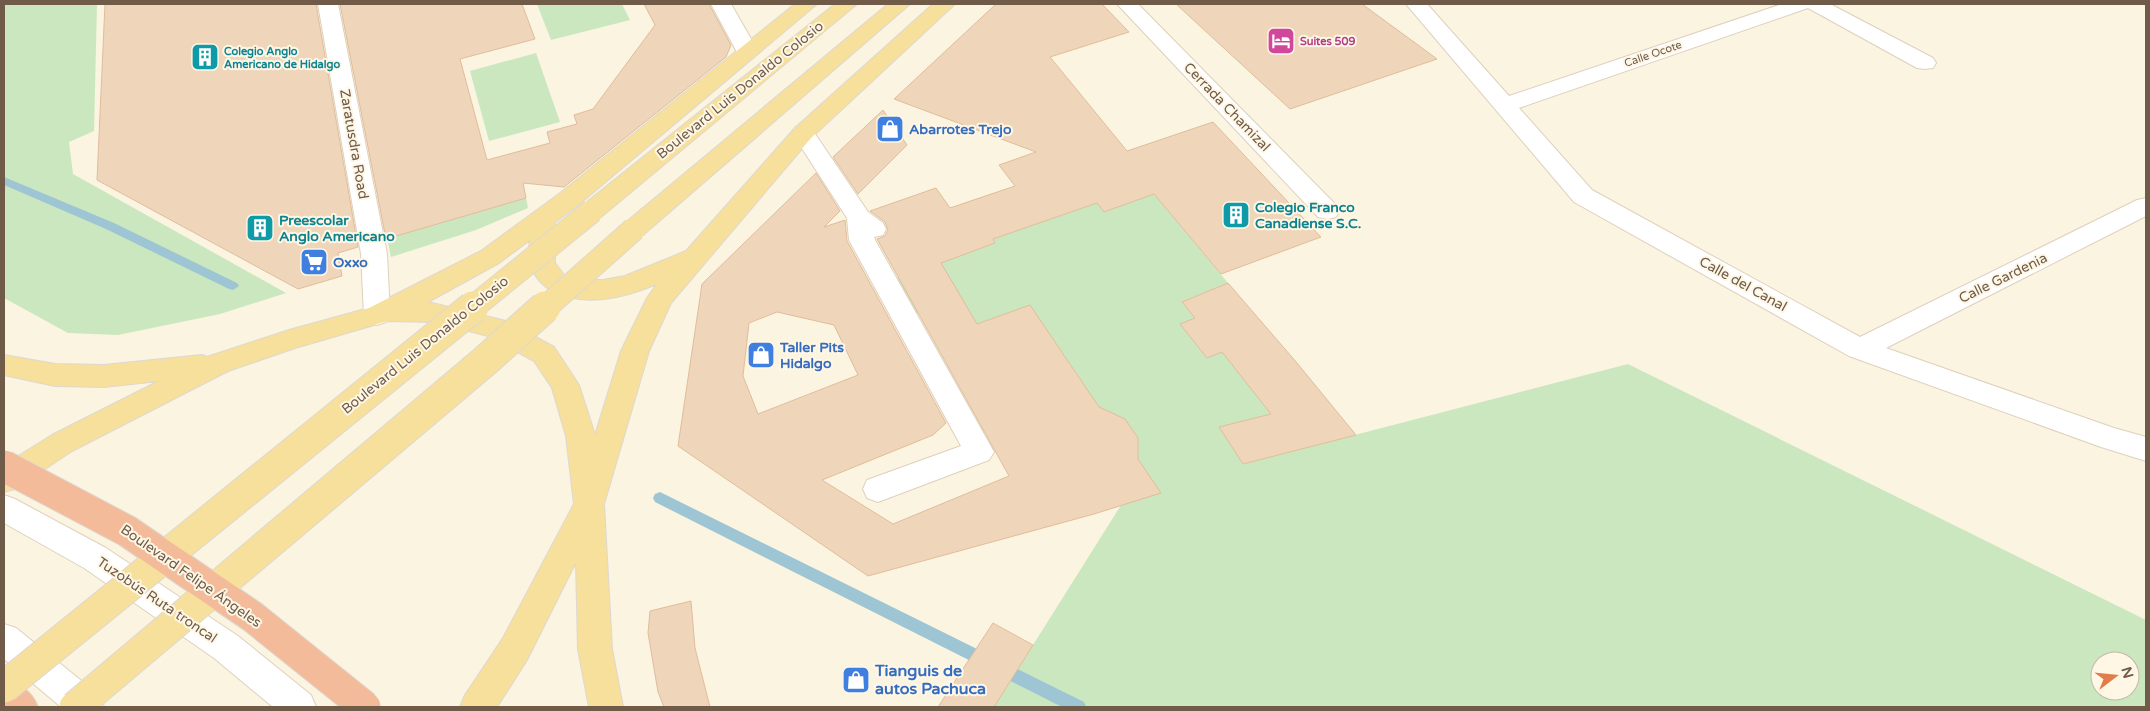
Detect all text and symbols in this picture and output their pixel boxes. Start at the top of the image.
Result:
street label: Boulevard Luis Donaldo Colosio [653,17,827,163]
hotel icon: Suites 509 [1266,26,1296,56]
place label: Suites 509 [1300,35,1355,48]
street label: Calle Ocote [1623,38,1683,70]
building icon: Colegio Anglo Americano de Hidalgo [190,42,220,72]
place label: Colegio Anglo Americano de Hidalgo [224,45,340,72]
street label: Cerrada Chamizal [1180,59,1274,155]
street label: Zaratusdra Road [336,88,372,200]
shop icon: Abarrotes Trejo [875,114,905,144]
place label: Abarrotes Trejo [909,121,1012,138]
place label: Colegio Franco Canadiense S.C. [1255,199,1361,232]
building icon: Colegio Franco Canadiense S.C. [1221,200,1251,230]
place label: Preescolar Anglo Americano [279,212,395,245]
building icon: Preescolar Anglo Americano [245,213,275,243]
supermarket icon: Oxxo [299,247,329,277]
street label: Calle Gardenia [1956,249,2050,307]
street label: Calle del Canal [1696,253,1790,315]
place label: Oxxo [333,254,368,271]
street label: Boulevard Luis Donaldo Colosio [338,272,512,418]
place label: Taller Pits Hidalgo [779,339,844,372]
shop icon: Taller Pits Hidalgo [746,340,776,370]
street label: Boulevard Felipe Ángeles [117,521,265,631]
street label: Tuzobús Ruta troncal [94,553,220,647]
north arrow [2090,651,2140,701]
place label: Tianguis de autos Pachuca [874,661,986,699]
shop icon: Tianguis de autos Pachuca [841,665,871,695]
text: N [2117,665,2137,680]

